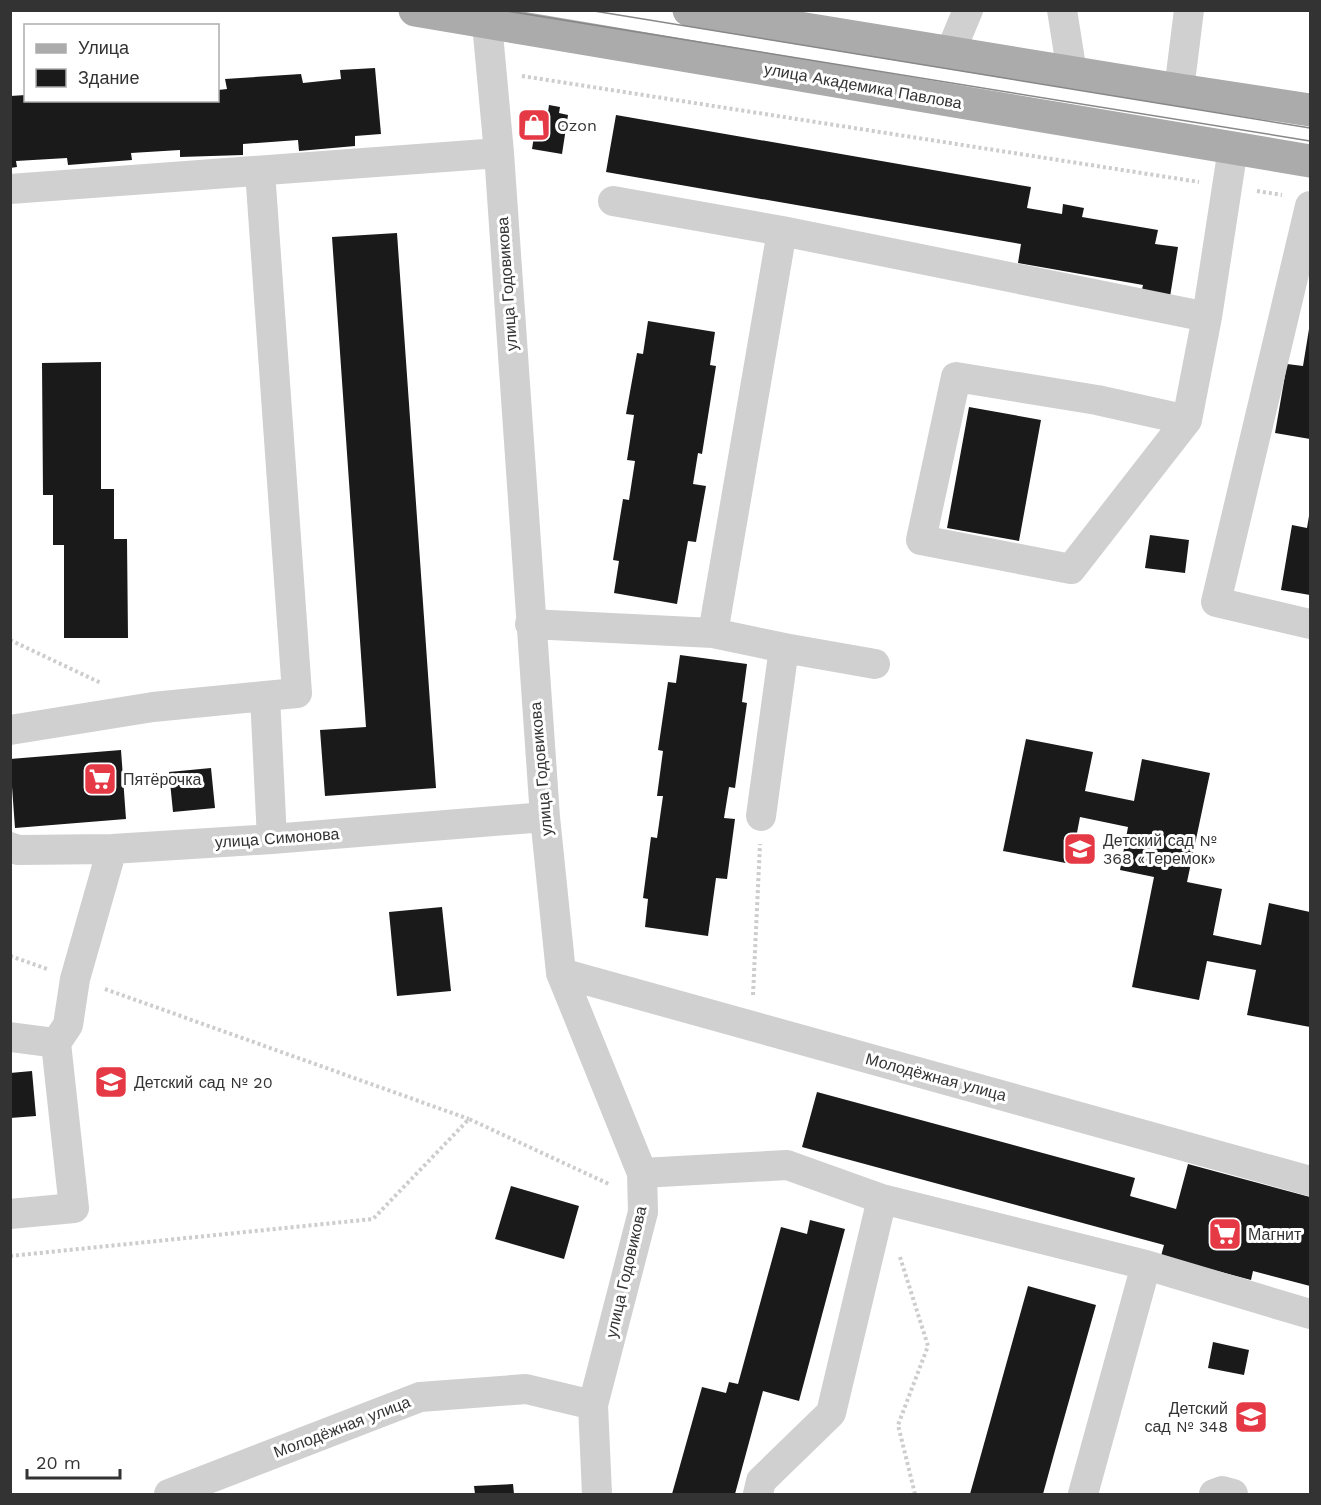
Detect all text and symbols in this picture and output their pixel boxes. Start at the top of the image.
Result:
legend [24,24,219,102]
text: Улица [78,37,130,58]
street label: улица Академика Павлова [763,59,963,113]
text: Здание [78,67,139,88]
shop icon: Ozon [516,107,552,143]
place label: Ozon [557,116,597,135]
street label: улица Годовикова [493,216,521,352]
street label: улица Годовикова [526,701,556,837]
supermarket icon: Пятёрочка [82,761,118,797]
place label: Пятёрочка [123,770,202,789]
street label: улица Симонова [214,824,340,852]
school or university icon: Детский сад № 368 «Теремок» [1062,831,1098,867]
place label: Детский сад № 368 «Теремок» [1103,831,1217,868]
street label: Молодёжная улица [864,1049,1009,1105]
school or university icon: Детский сад № 20 [93,1064,129,1100]
place label: Детский сад № 20 [134,1073,273,1092]
street label: улица Годовикова [602,1204,650,1340]
supermarket icon: Магнит [1207,1216,1243,1252]
place label: Магнит [1248,1225,1302,1244]
street label: Молодёжная улица [271,1392,413,1462]
place label: Детский сад № 348 [1144,1399,1228,1436]
school or university icon: Детский сад № 348 [1233,1399,1269,1435]
scale bar [27,1442,120,1480]
text: 20 m [36,1452,81,1473]

